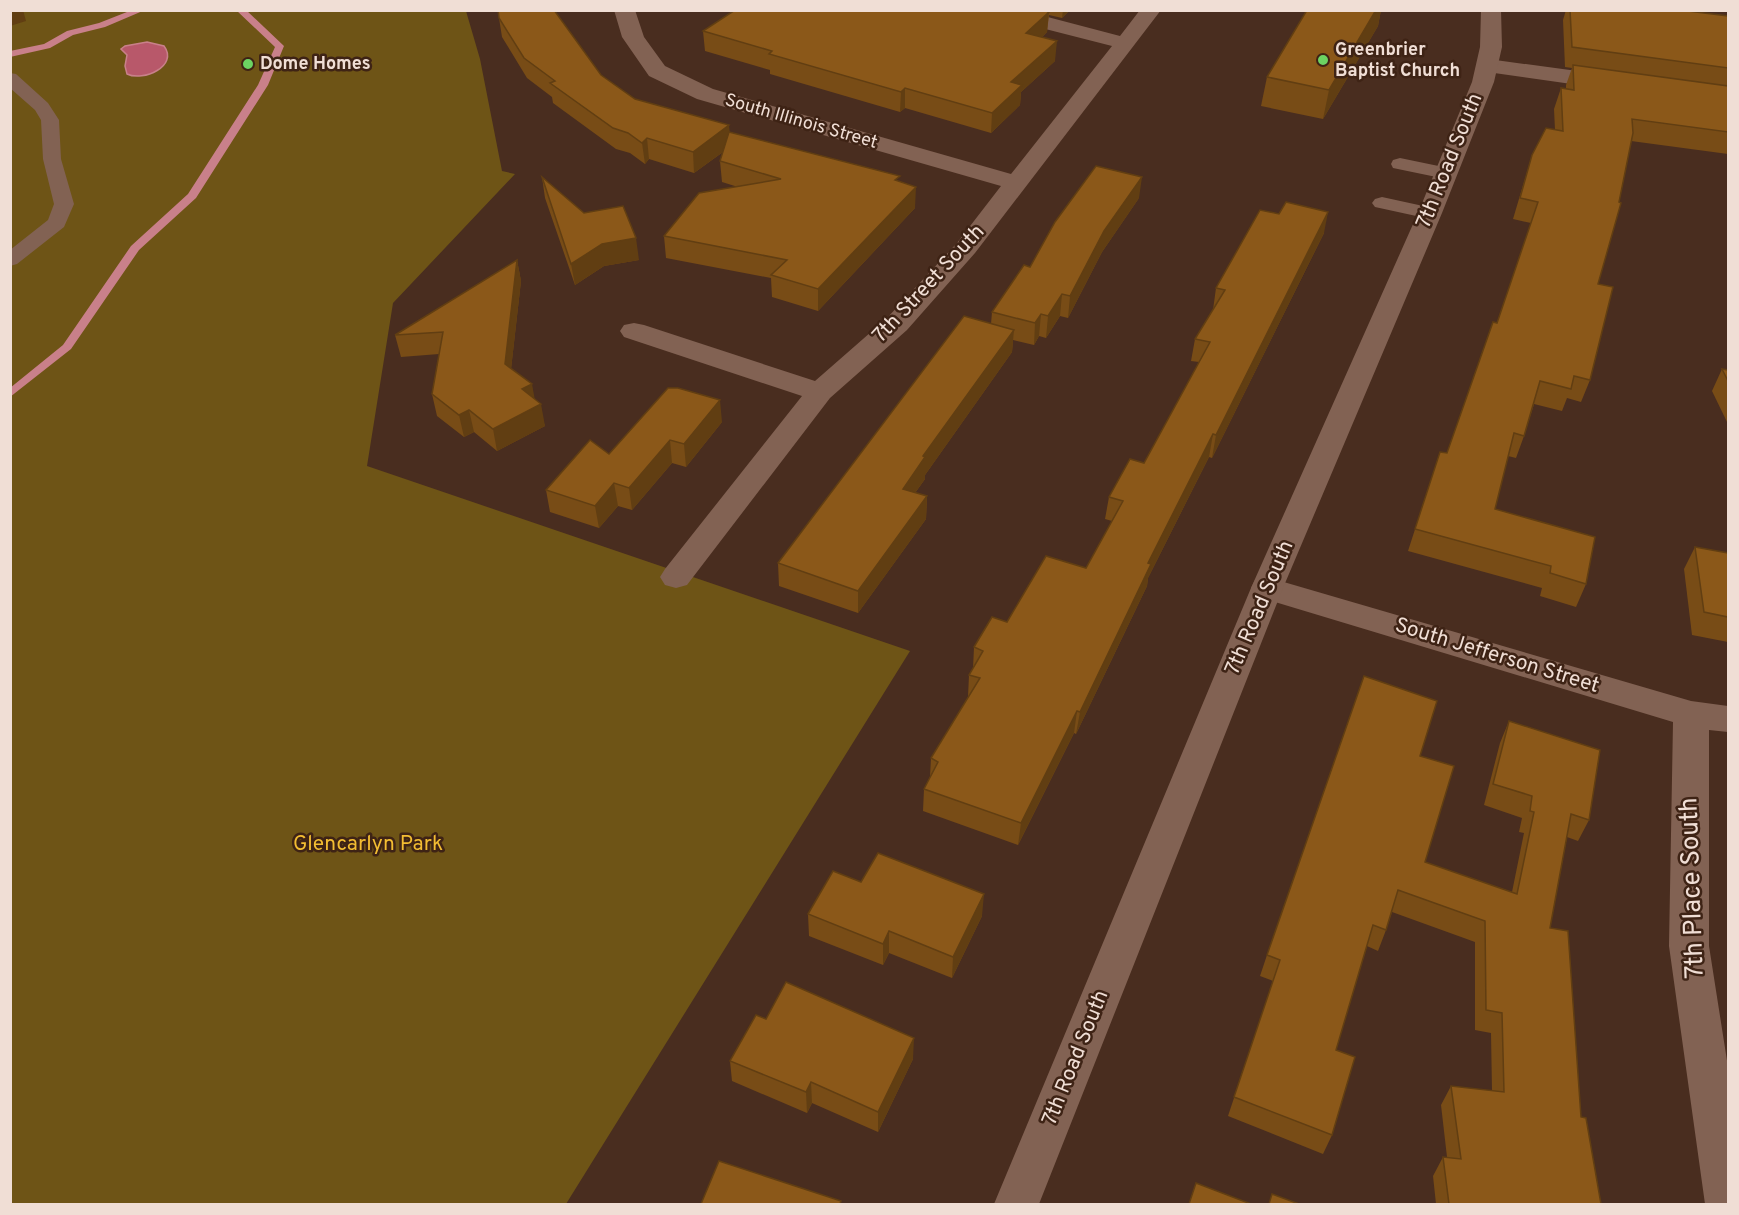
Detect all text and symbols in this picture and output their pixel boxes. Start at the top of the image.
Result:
place label: Greenbrier Baptist Church [1335,39,1460,83]
place label: Dome Homes [260,53,371,76]
marker: Greenbrier Baptist Church [1316,53,1330,67]
marker: Dome Homes [241,57,255,71]
street label: South Illinois Street [722,89,880,155]
street label: 7th Road South [1411,90,1489,232]
street label: 7th Street South [867,219,991,349]
street label: 7th Road South [1220,537,1300,679]
street label: South Jefferson Street [1392,612,1602,700]
street label: 7th Place South [1673,797,1713,979]
park label: Glencarlyn Park [293,831,443,858]
street label: 7th Road South [1037,987,1115,1129]

